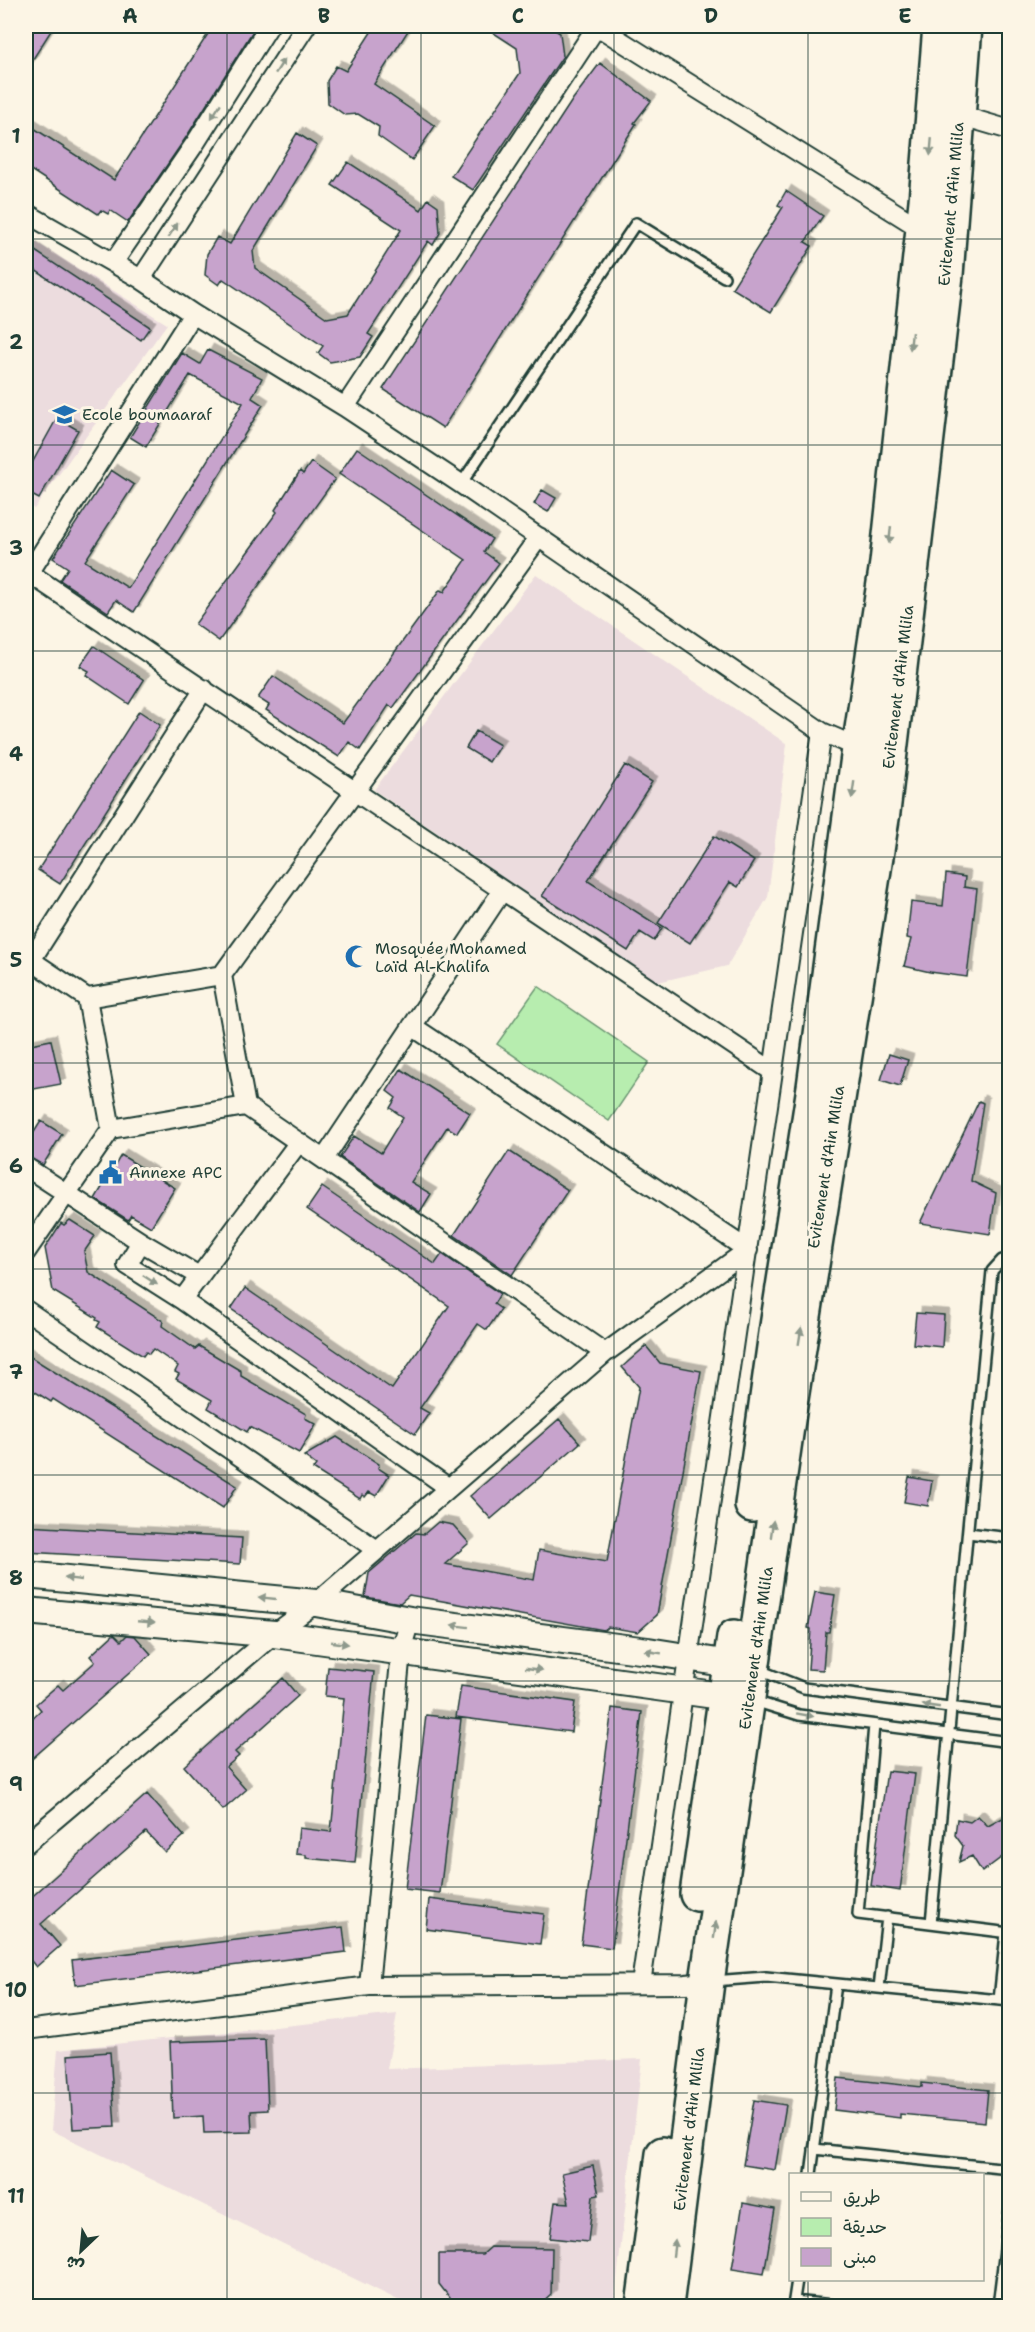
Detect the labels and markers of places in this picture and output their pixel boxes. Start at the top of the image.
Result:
school or university icon: Ecole boumaaraf [51,401,77,427]
place label: Ecole boumaaraf [82,404,213,425]
place label: Mosquée Mohamed Laïd Al-Khalifa [375,938,527,977]
mosque icon: Mosquée Mohamed Laïd Al-Khalifa [344,944,370,970]
public building icon: Annexe APC [98,1159,124,1185]
place label: Annexe APC [129,1162,223,1183]

